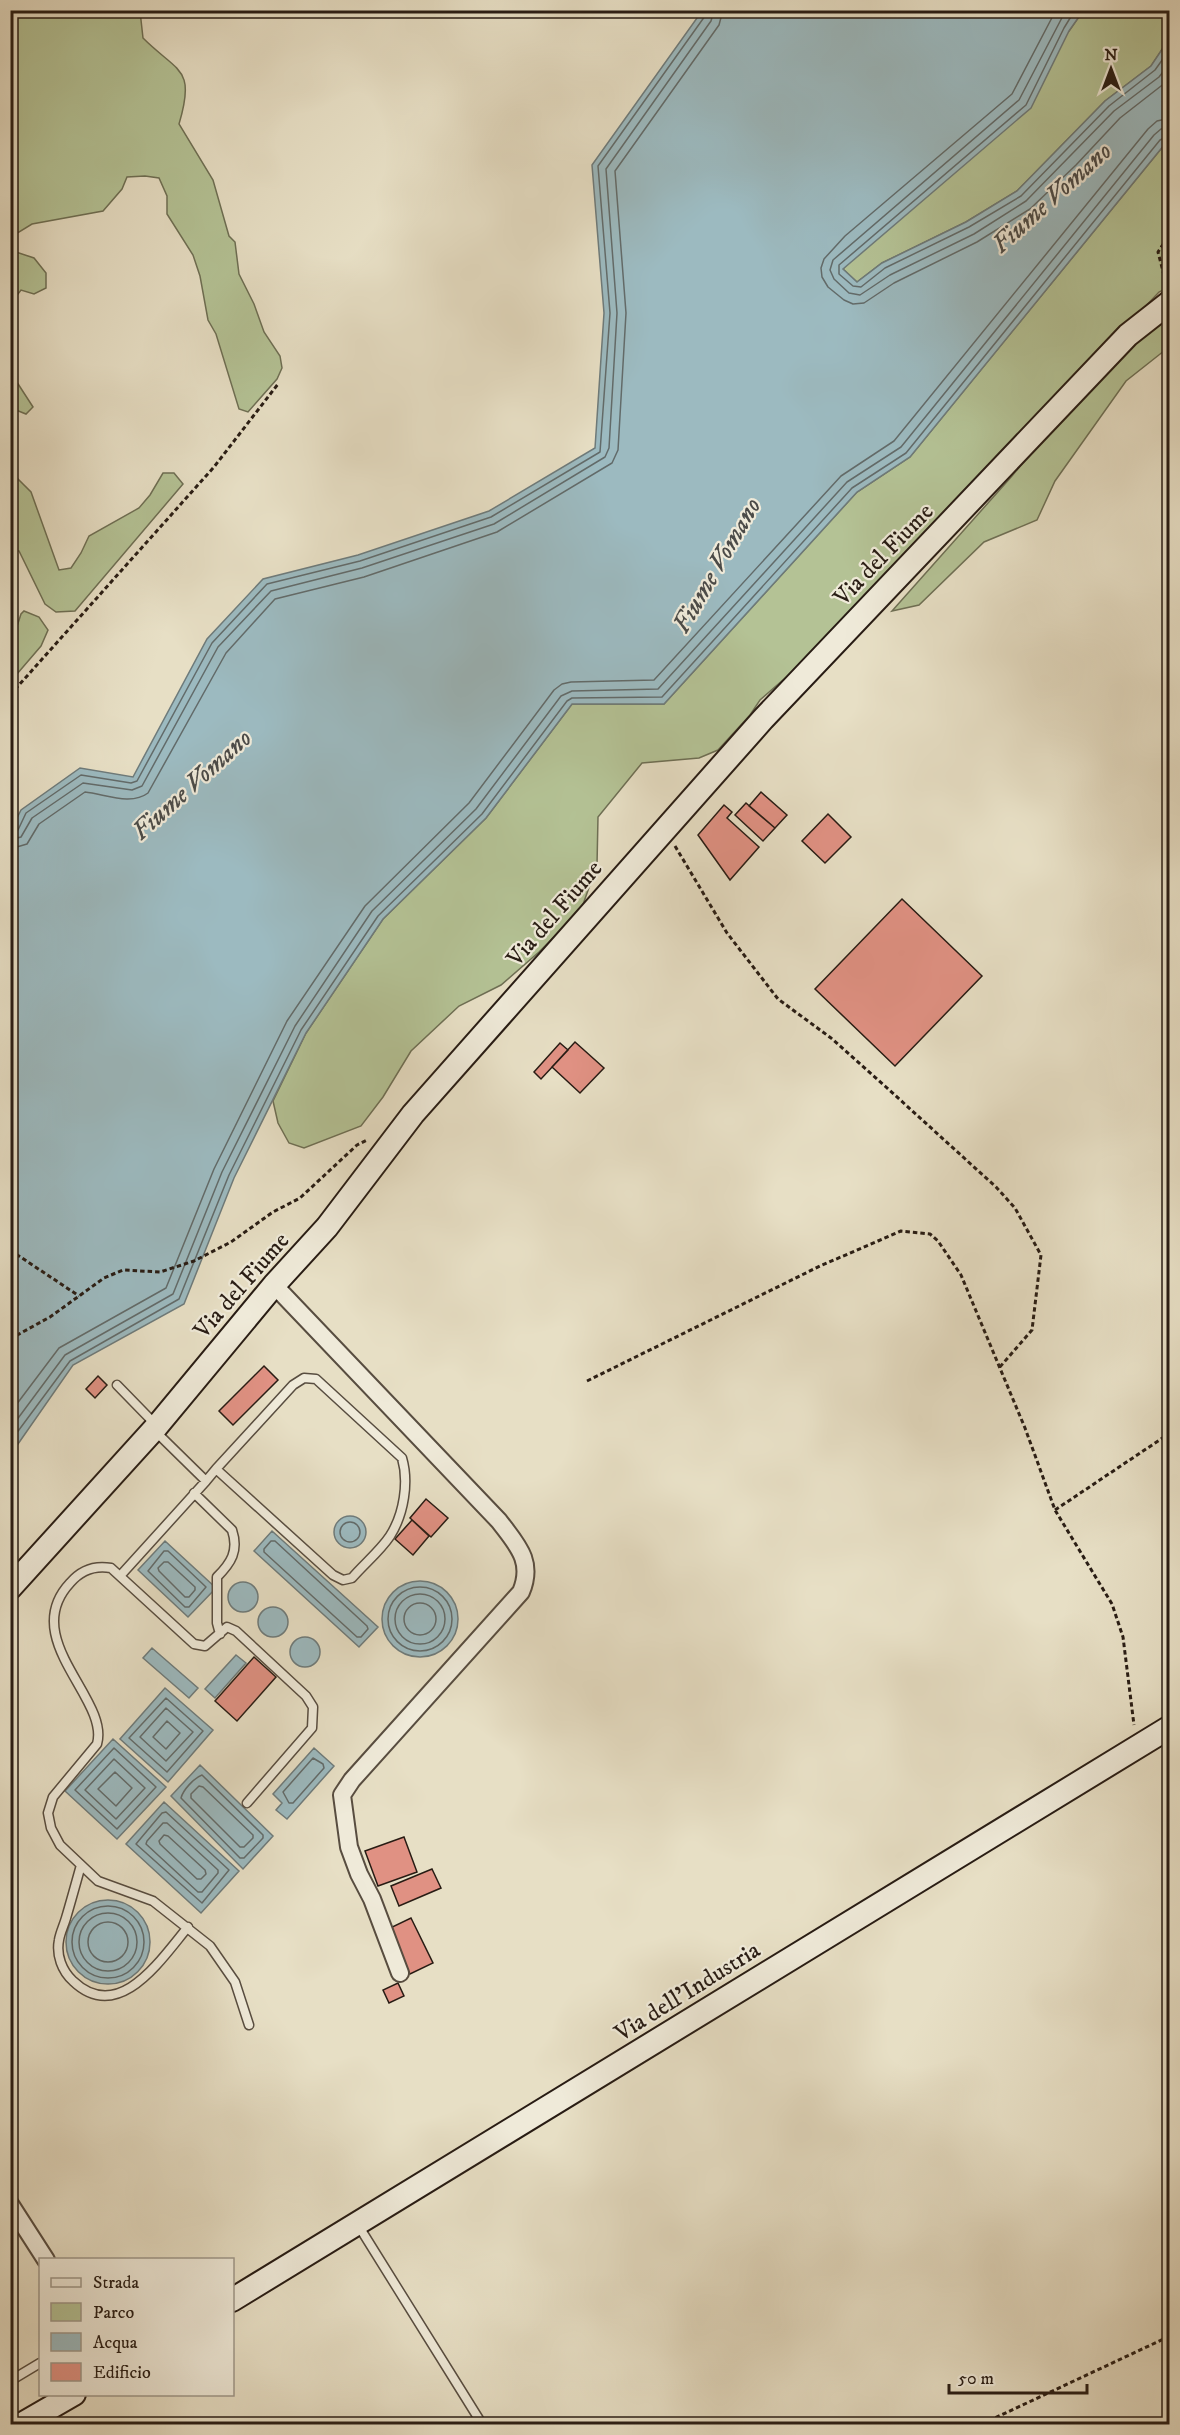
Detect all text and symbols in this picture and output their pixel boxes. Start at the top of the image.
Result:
north arrow [1081,39,1141,99]
text: N [1104,45,1118,65]
water label: Fiume Vomano [985,135,1119,261]
water label: Fiume Vomano [665,492,769,639]
street label: Via del Fiume [827,497,940,613]
water label: Fiume Vomano [125,722,259,848]
street label: Via del Fiume [500,854,609,974]
street label: Via del Fiume [187,1226,296,1346]
street label: Via dell'Industria [608,1935,767,2049]
legend [39,2258,234,2396]
text: Strada [93,2272,140,2294]
text: Parco [93,2302,134,2324]
text: Acqua [93,2332,138,2354]
scale bar [949,2357,1087,2395]
text: Edificio [93,2362,151,2384]
text: 50 m [958,2368,994,2390]

